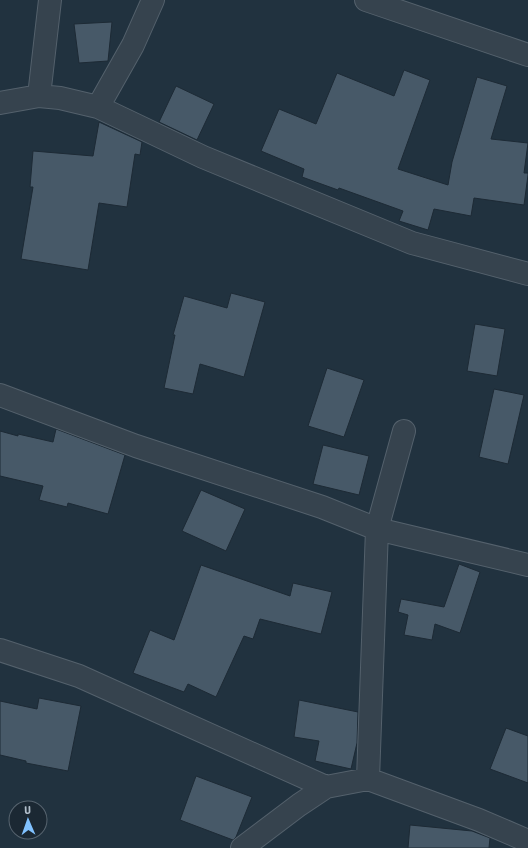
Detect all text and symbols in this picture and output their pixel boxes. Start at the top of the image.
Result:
north arrow [8,800,48,840]
text: U [24,804,31,816]

